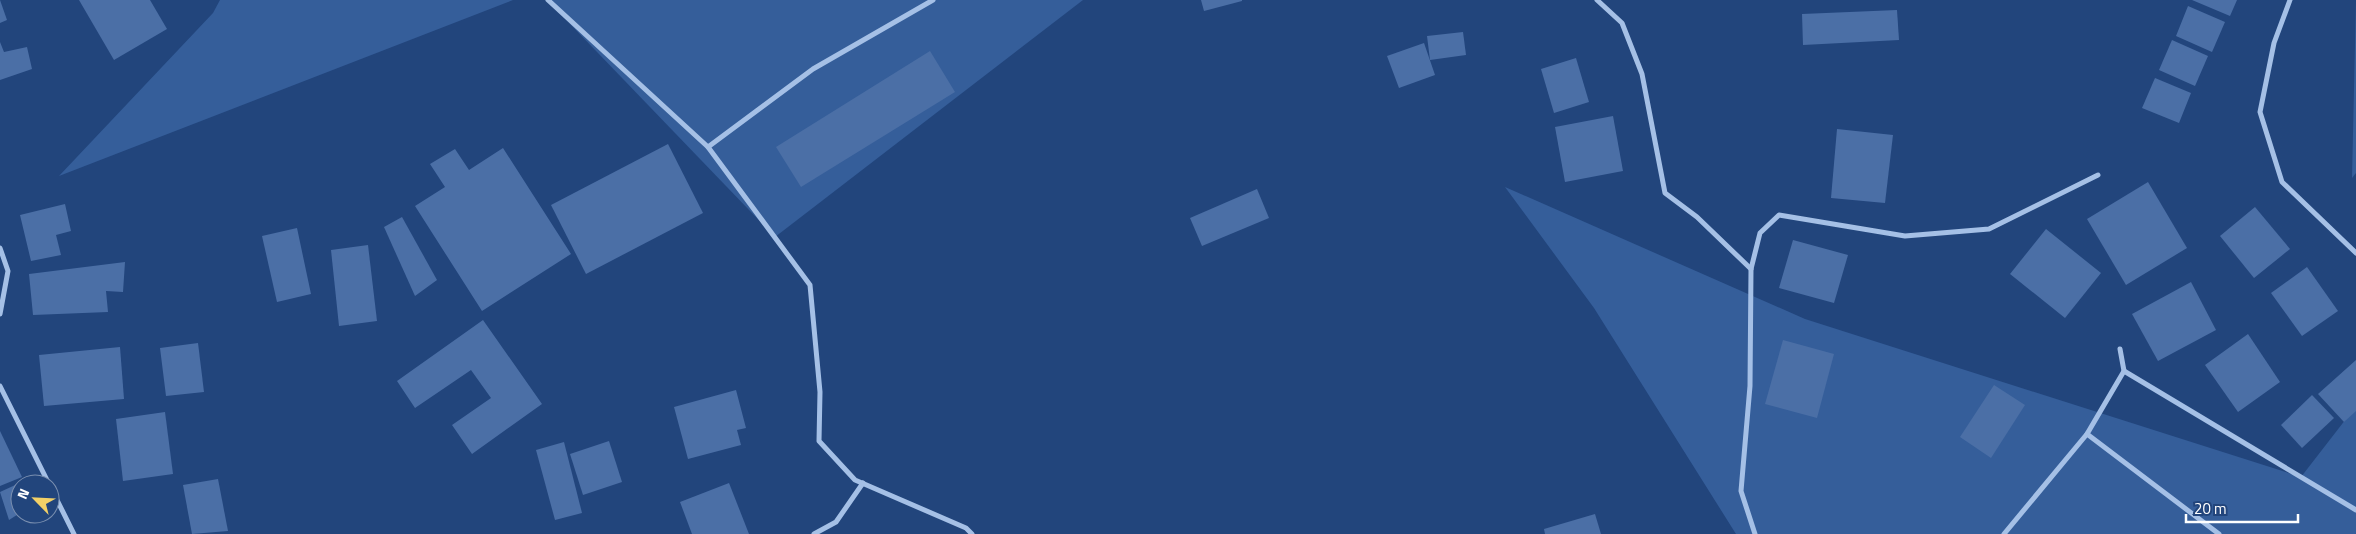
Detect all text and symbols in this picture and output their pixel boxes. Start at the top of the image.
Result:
north arrow [10,474,60,524]
text: N [11,485,34,502]
scale bar [2186,492,2298,524]
text: 20 m [2194,497,2227,520]

